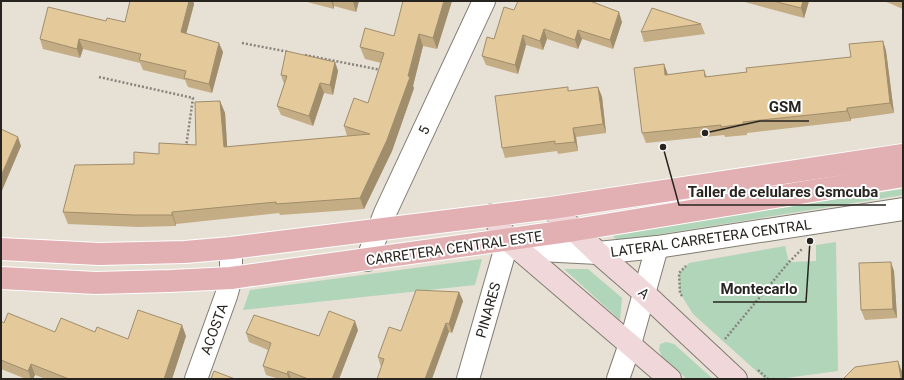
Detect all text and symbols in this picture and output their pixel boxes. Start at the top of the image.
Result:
callout: GSM [760,94,809,121]
text: GSM [769,98,801,116]
street label: 5 [415,123,433,137]
callout: Taller de celulares Gsmcuba [679,178,886,205]
text: Taller de celulares Gsmcuba [688,183,878,201]
street label: LATERAL CARRETERA CENTRAL [610,216,813,260]
street label: CARRETERA CENTRAL ESTE [365,228,543,268]
callout: Montecarlo [713,275,806,302]
text: Montecarlo [721,280,797,298]
street label: PINARES [472,281,504,339]
street label: A [635,284,653,302]
street label: ACOSTA [197,301,231,357]

